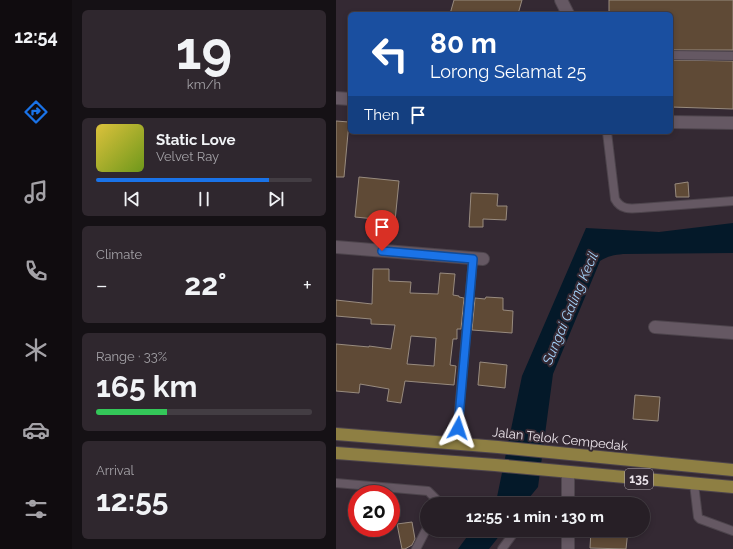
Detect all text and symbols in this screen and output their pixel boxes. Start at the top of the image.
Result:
text: 19 [176,20,232,81]
text: 12:54 [14,26,58,47]
text: 80 m [430,27,497,60]
icon: left [364,28,416,80]
text: Lorong Selamat 25 [430,61,586,82]
text: km/h [187,77,221,92]
icon: directions [22,98,50,126]
icon: arrive [407,104,429,126]
text: Then [364,106,399,124]
text: Static Love [156,131,235,149]
text: Velvet Ray [156,149,219,164]
icon: music [22,178,50,206]
icon: previous [121,188,143,210]
icon: pause [193,188,215,210]
icon: next [265,188,287,210]
pin [365,210,399,251]
icon: arrive [371,216,393,238]
text: Climate [96,247,142,262]
water label: Sungai Galing Kecil [539,249,601,368]
icon: phone [22,257,50,285]
text: 22° [184,267,226,302]
text: − [96,272,108,298]
text: + [303,272,312,298]
icon: climate [22,336,50,364]
text: Range · 33% [96,349,167,364]
text: 165 km [96,369,198,404]
position arrow [437,407,479,449]
icon: car [22,416,50,444]
street label: Jalan Telok Cempedak [492,424,629,454]
text: Arrival [96,463,134,478]
road number: 135 [625,469,653,489]
text: 12:55 [96,483,168,518]
speed limit sign: 20 [348,485,400,537]
icon: filters [22,495,50,523]
text: 12:55 · 1 min · 130 m [466,508,604,526]

